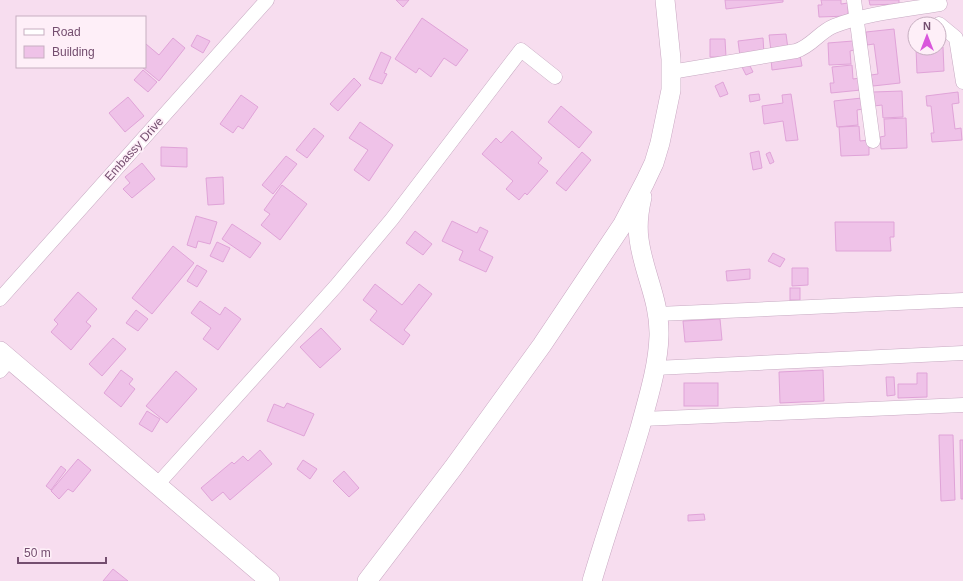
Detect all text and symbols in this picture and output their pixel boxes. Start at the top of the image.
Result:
legend [16,16,146,68]
north arrow [907,16,947,56]
text: N [923,20,931,32]
text: Road [52,25,81,39]
text: Building [52,45,95,59]
street label: Embassy Drive [102,114,166,184]
scale bar [18,539,106,565]
text: 50 m [24,546,51,560]

